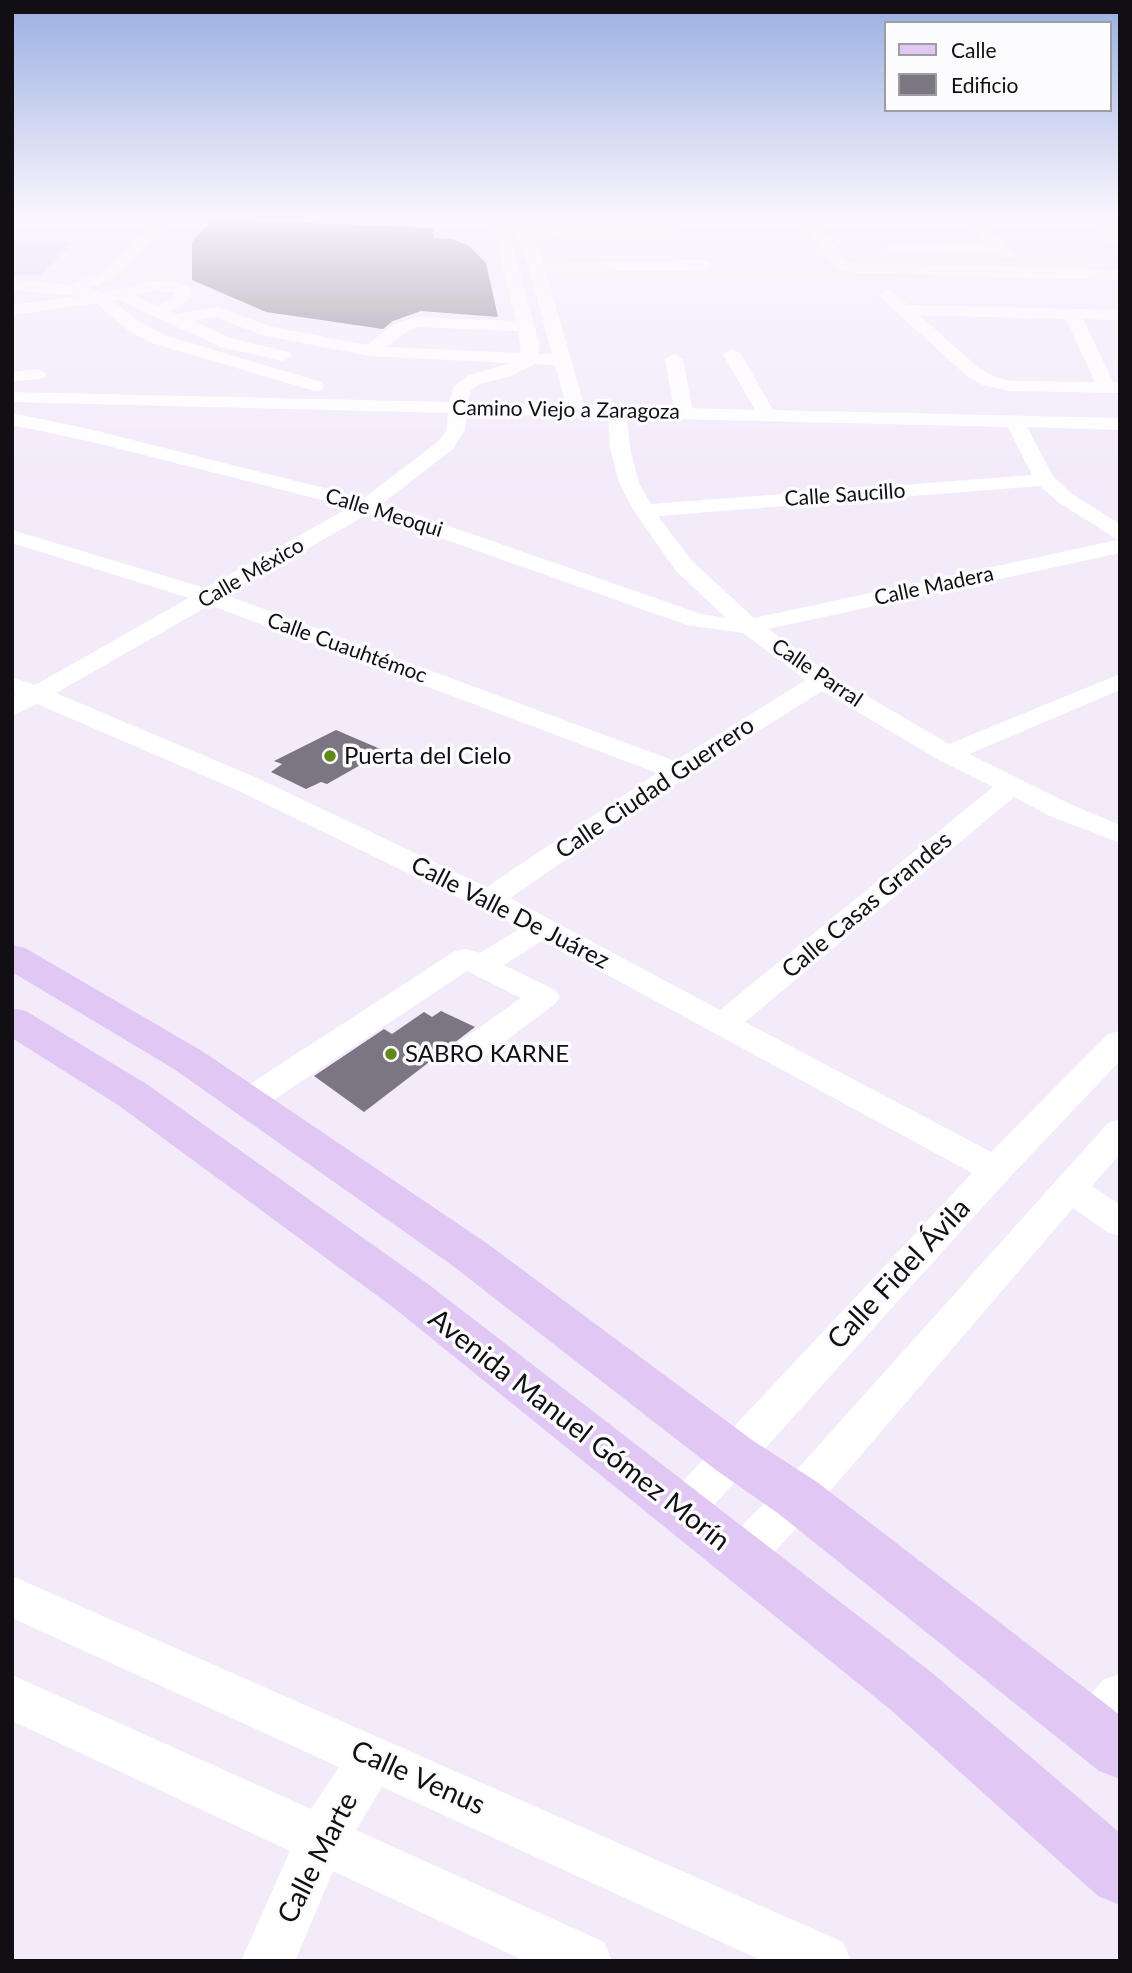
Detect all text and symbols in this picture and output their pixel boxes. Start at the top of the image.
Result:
legend [884,21,1111,112]
text: Calle [951,37,996,62]
text: Edificio [951,72,1018,97]
street label: Camino Viejo a Zaragoza [452,395,680,425]
street label: Calle Saucillo [784,478,906,512]
street label: Calle Meoqui [322,483,446,543]
street label: Calle México [194,533,308,613]
street label: Calle Madera [872,561,996,611]
street label: Calle Cuauhtémoc [264,607,430,689]
street label: Calle Parral [767,633,867,713]
street label: Calle Ciudad Guerrero [550,711,760,865]
place label: Puerta del Cielo [344,742,511,770]
marker: Puerta del Cielo [322,748,338,764]
street label: Calle Casas Grandes [776,826,958,984]
street label: Calle Valle De Juárez [406,851,614,975]
place label: SABRO KARNE [405,1040,569,1068]
marker: SABRO KARNE [383,1046,399,1062]
street label: Calle Fidel Ávila [821,1192,977,1356]
street label: Avenida Manuel Gómez Morín [422,1302,736,1558]
street label: Calle Venus [346,1734,490,1822]
street label: Calle Marte [271,1787,365,1929]

